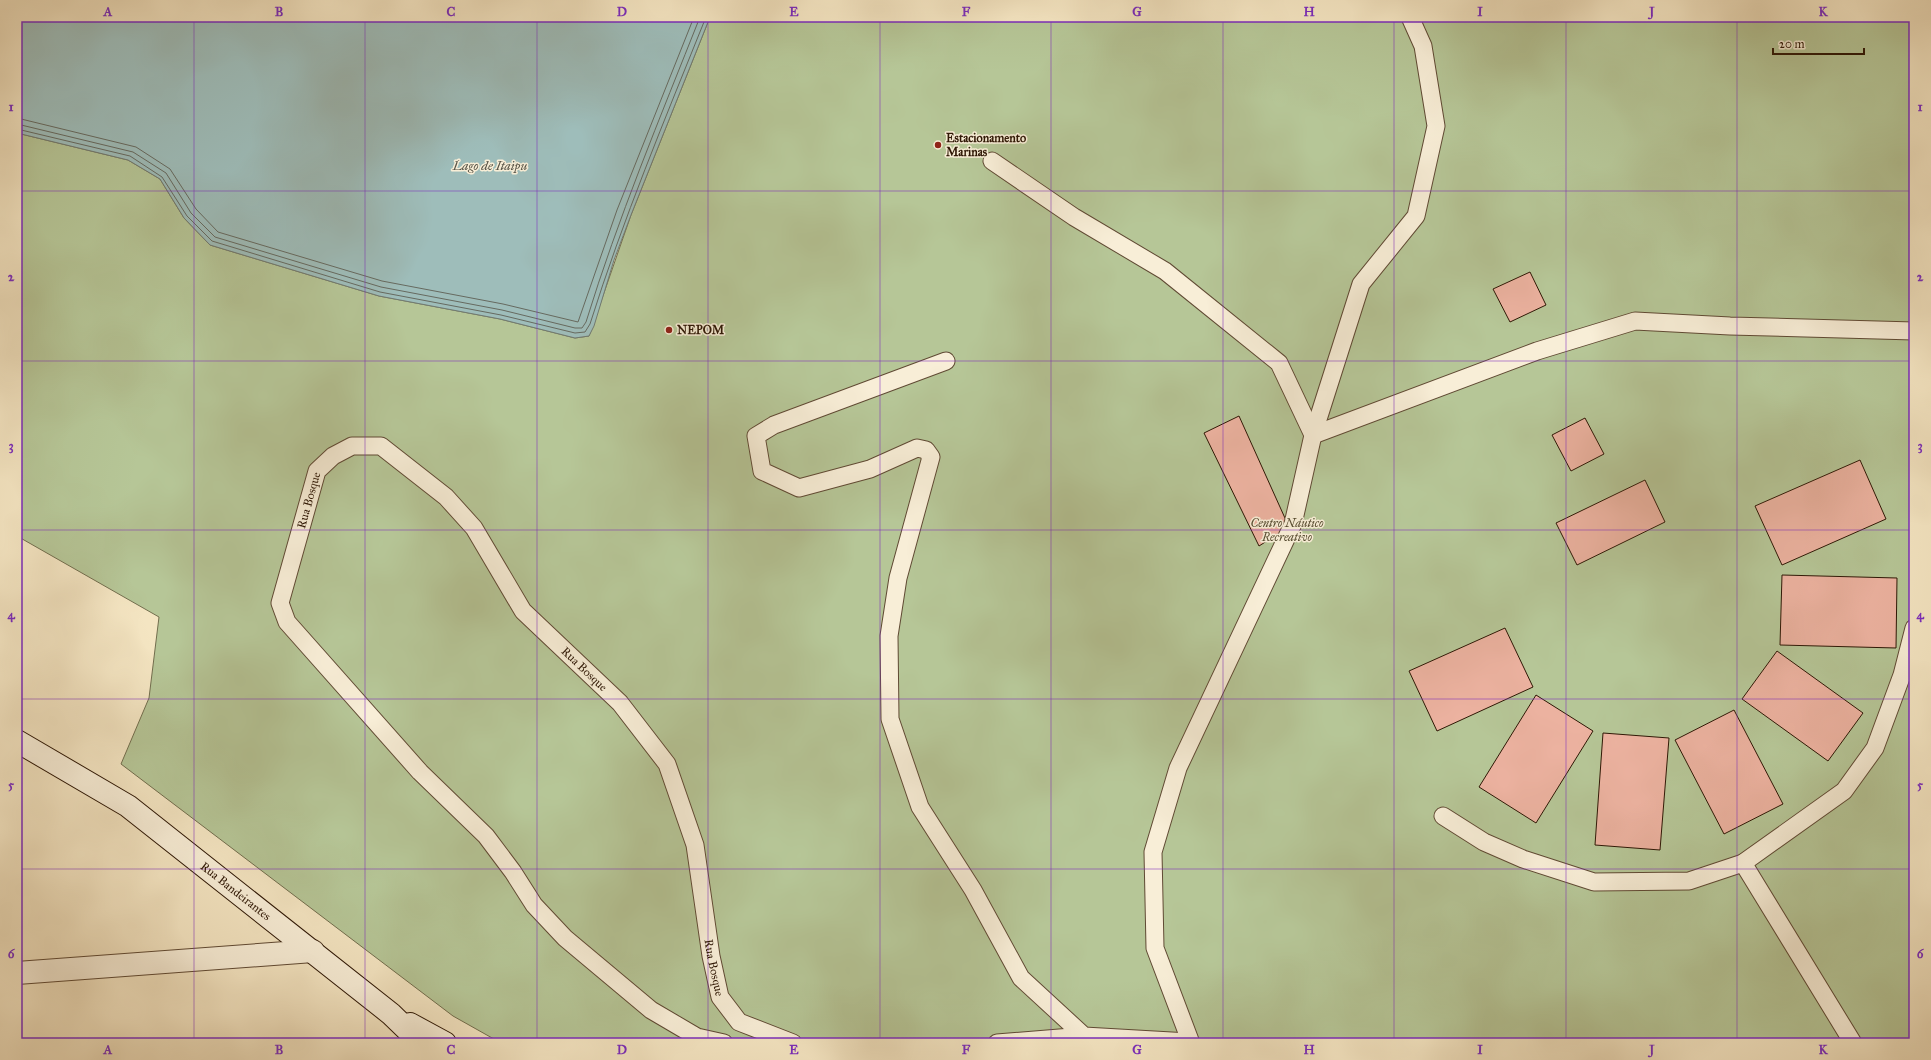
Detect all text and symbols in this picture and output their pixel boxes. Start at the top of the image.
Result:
text: A [103,4,113,20]
text: B [275,4,284,20]
text: C [447,4,456,20]
text: D [617,4,627,20]
text: E [789,4,799,20]
text: F [962,4,971,20]
text: G [1132,4,1142,20]
text: H [1303,4,1315,20]
text: I [1477,4,1483,20]
text: J [1647,4,1655,20]
text: K [1818,4,1828,20]
scale bar [1773,30,1864,56]
text: 20 m [1779,37,1805,51]
text: 1 [8,99,14,115]
text: 1 [1917,99,1923,115]
place label: Estacionamento Marinas [946,131,1026,159]
marker: Estacionamento Marinas [933,140,943,150]
water label: Lago de Itaipu [452,158,527,174]
text: 2 [8,269,15,285]
text: 2 [1917,269,1924,285]
place label: NEPOM [677,323,725,337]
marker: NEPOM [664,325,674,335]
text: 3 [8,438,14,454]
text: 3 [1917,438,1923,454]
street label: Rua Bosque [294,470,323,530]
park label: Centro Náutico Recreativo [1250,516,1324,544]
text: 4 [7,607,15,623]
text: 4 [1916,607,1924,623]
street label: Rua Bosque [558,644,610,694]
text: 5 [8,777,15,793]
text: 5 [1917,777,1924,793]
street label: Rua Bandeirantes [198,859,274,923]
street label: Rua Bosque [702,938,727,998]
text: 6 [8,946,16,962]
text: 6 [1917,946,1925,962]
text: A [103,1042,113,1058]
text: B [275,1042,284,1058]
text: C [447,1042,456,1058]
text: D [617,1042,627,1058]
text: E [789,1042,799,1058]
text: F [962,1042,971,1058]
text: G [1132,1042,1142,1058]
text: H [1303,1042,1315,1058]
text: I [1477,1042,1483,1058]
text: J [1647,1042,1655,1058]
text: K [1818,1042,1828,1058]

